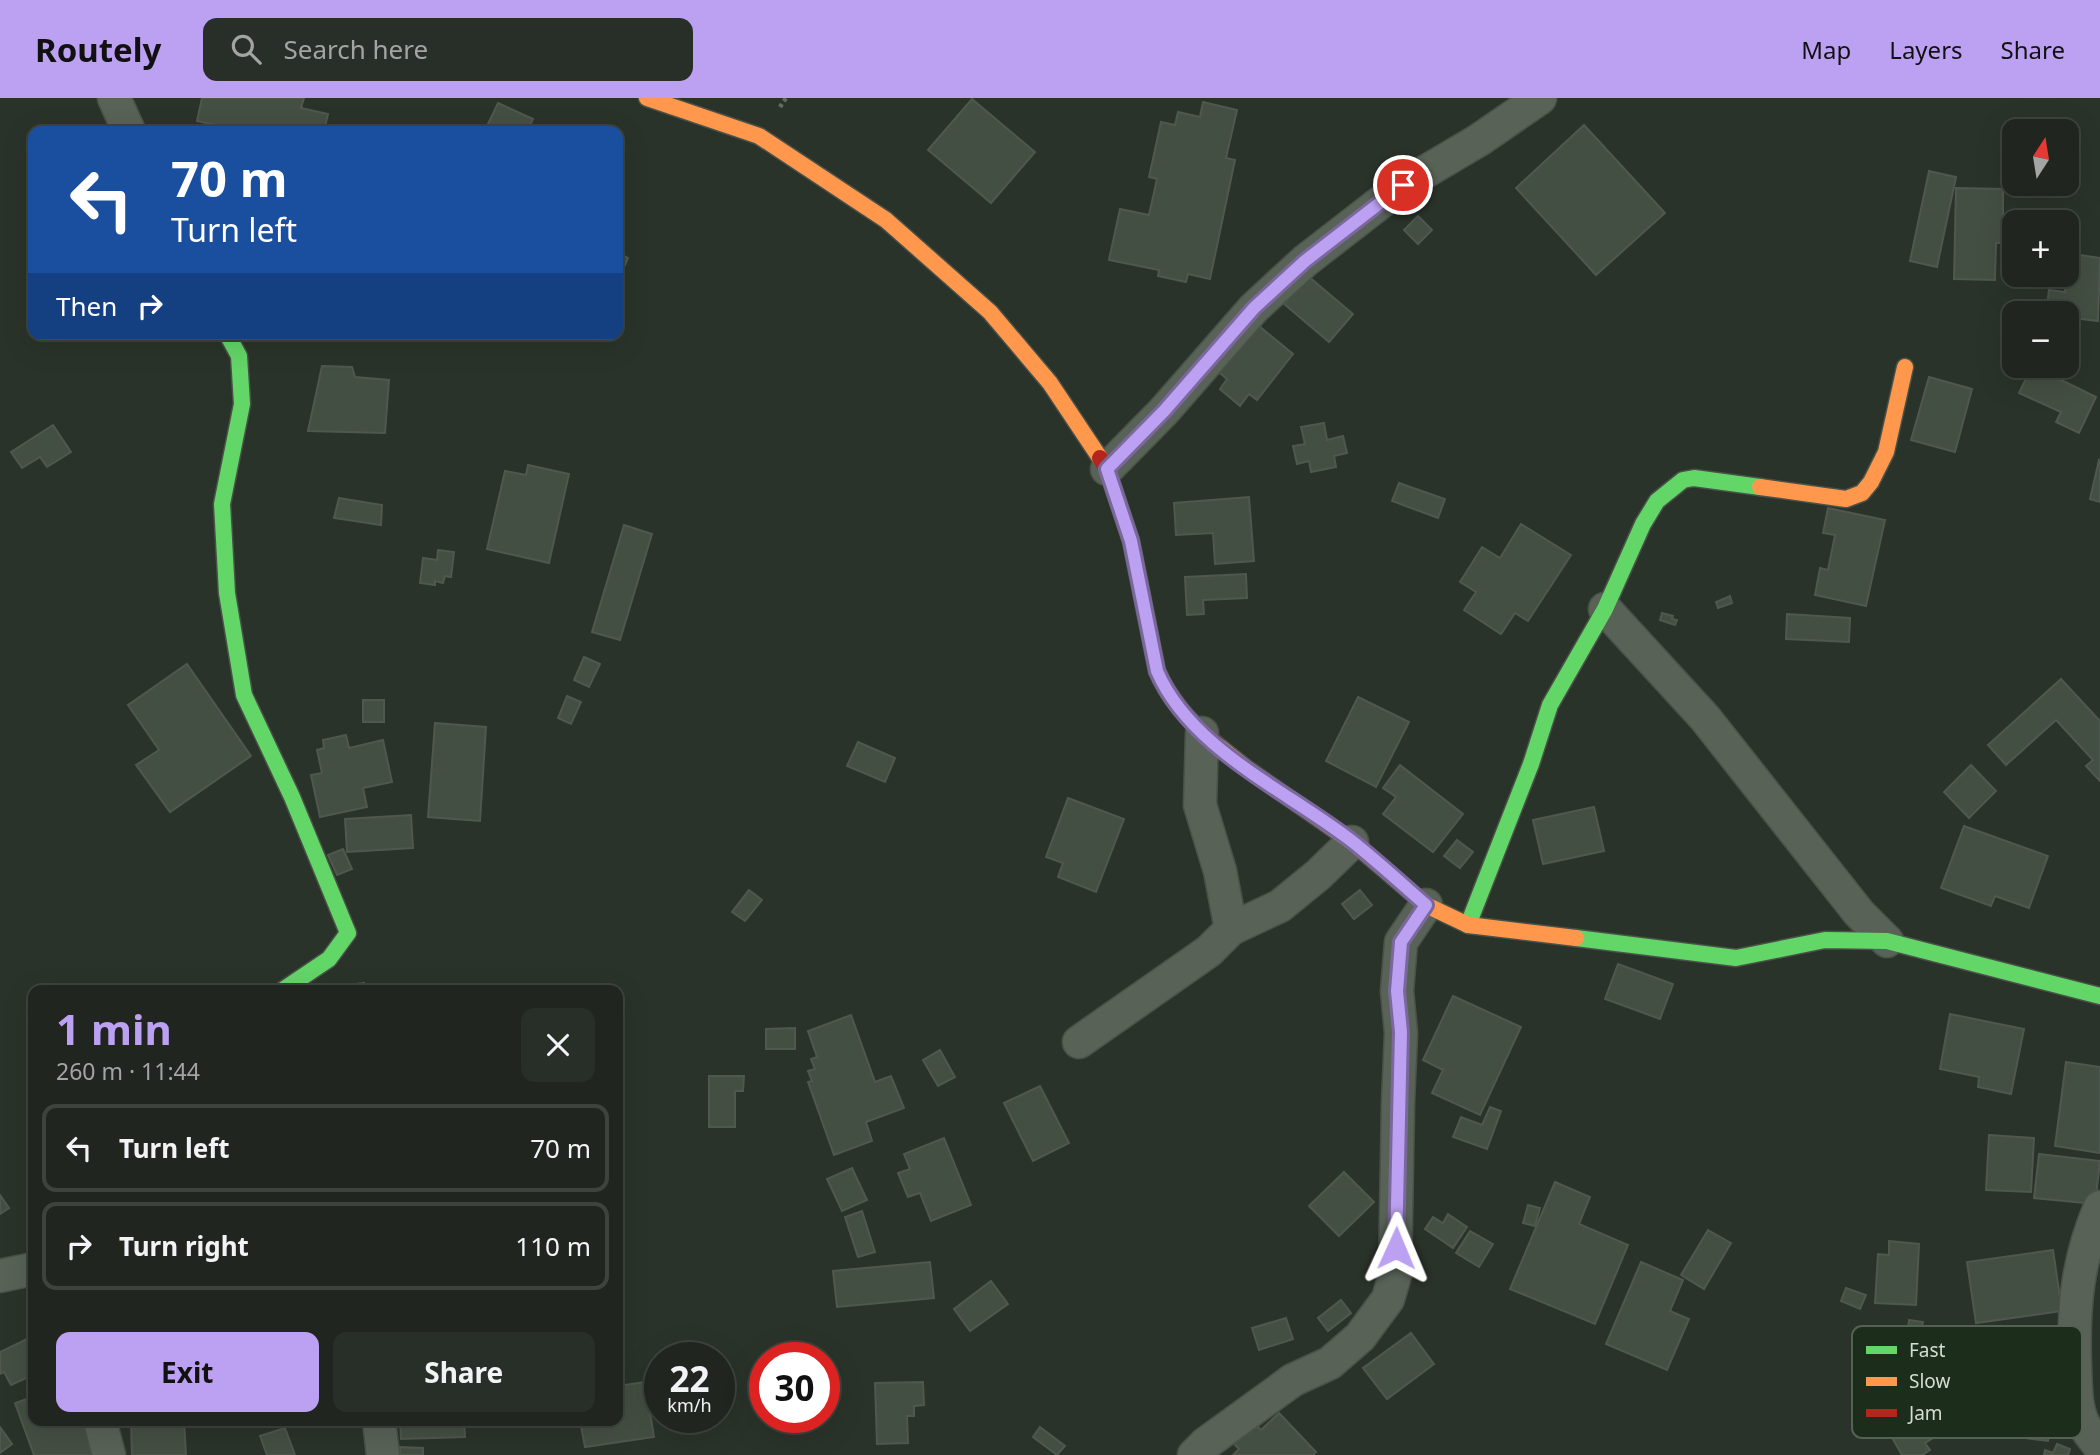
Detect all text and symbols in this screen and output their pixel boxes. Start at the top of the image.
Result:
search box [203,18,693,81]
text: Routely [35,27,161,72]
icon: search [227,30,265,68]
text: Search here [283,31,428,67]
text: Map [1801,33,1851,66]
text: Layers [1889,33,1963,66]
text: Share [2001,33,2065,66]
north arrow [2002,119,2079,196]
map controls [2002,119,2079,378]
text: 70 m [171,145,288,211]
icon: left [56,154,147,245]
pin [1373,155,1433,215]
icon: arrive [1384,166,1422,204]
text: Turn left [171,208,297,251]
button: + [2002,210,2079,287]
icon: right [131,287,169,325]
text: Then [56,288,117,324]
button: − [2002,301,2079,378]
text: 1 min [56,1000,172,1057]
button: close [521,1008,595,1082]
text: 260 m · 11:44 [56,1055,200,1087]
icon: left [60,1129,98,1167]
text: Turn left [119,1130,230,1166]
text: 70 m [530,1130,591,1166]
position arrow [1359,1211,1433,1285]
icon: right [60,1227,98,1265]
text: Turn right [119,1228,249,1264]
text: 110 m [515,1228,591,1264]
legend [1852,1326,2082,1438]
button: Exit [56,1332,319,1412]
button: Share [333,1332,595,1412]
text: Fast [1909,1337,1946,1363]
speed limit sign: 30 [749,1342,840,1433]
text: 22 [669,1355,710,1402]
text: Slow [1909,1368,1950,1394]
text: km/h [667,1393,712,1417]
text: Jam [1907,1400,1943,1426]

